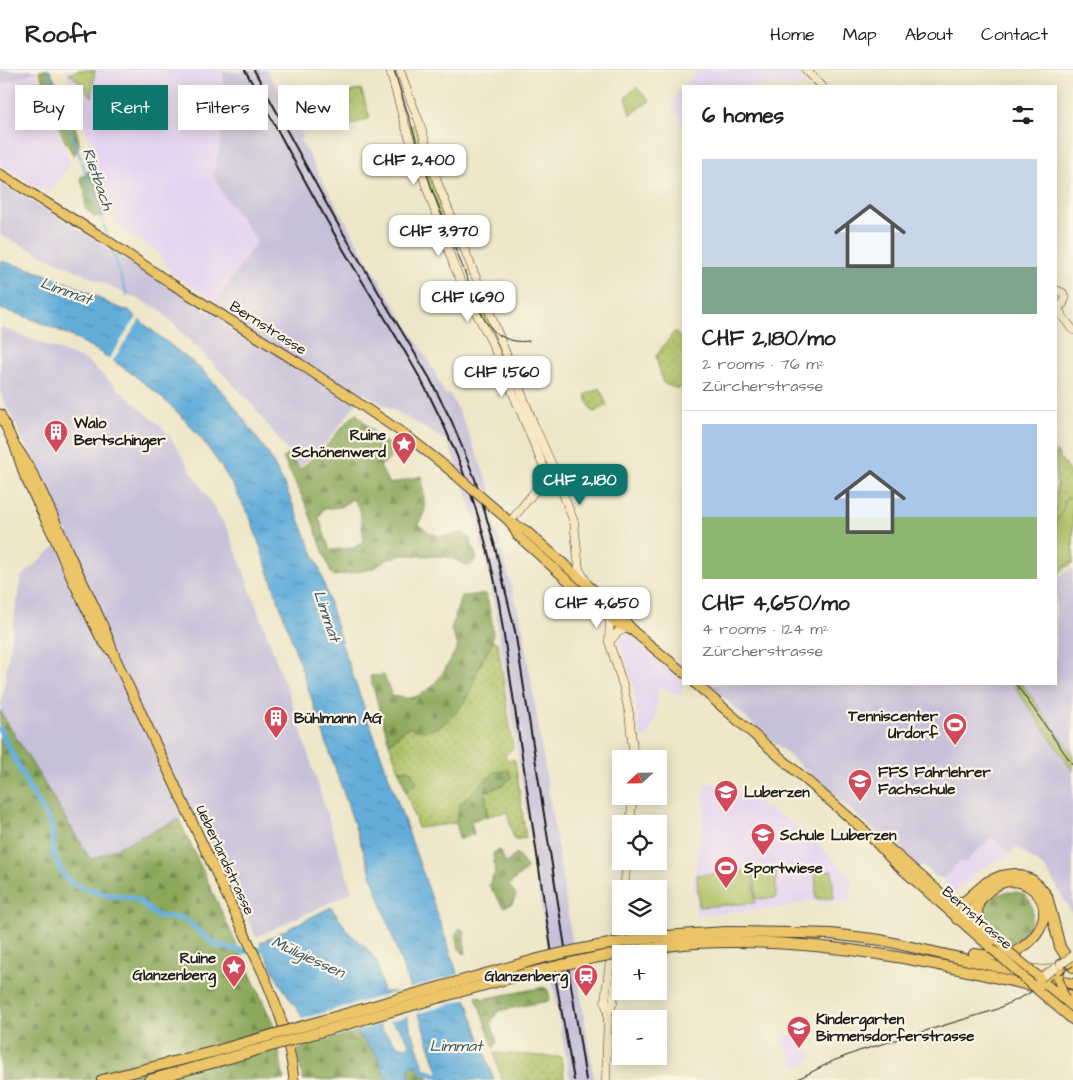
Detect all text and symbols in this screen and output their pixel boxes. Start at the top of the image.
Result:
text: Roofr [25,18,97,52]
text: Home [770,22,815,47]
text: Map [843,22,877,47]
text: About [905,22,953,47]
text: Contact [981,22,1048,47]
chip: Buy [15,85,83,130]
chip: Rent [93,85,168,130]
chip: Filters [178,85,268,130]
chip: New [278,85,349,130]
text: 6 homes [702,101,784,130]
icon: filters [1009,101,1037,129]
pin: CHF 2,400 [357,144,471,186]
water label: Rietbach [77,145,119,214]
text: CHF 2,400 [373,149,455,171]
icon: home [825,191,915,281]
pin: CHF 3,970 [382,214,496,257]
text: CHF 3,970 [400,220,478,242]
water label: Limmat [37,272,96,311]
pin: CHF 1,690 [411,280,525,323]
text: CHF 1,690 [432,286,504,308]
street label: Bernstrasse [225,296,311,360]
text: CHF 2,180/mo [702,324,836,353]
text: 2 rooms · 76 m² [702,353,825,375]
pin: CHF 1,560 [445,356,559,398]
text: CHF 1,560 [465,361,539,383]
text: Zürcherstrasse [702,375,823,397]
place label: Walo Bertschinger [73,413,166,453]
building icon: Walo Bertschinger [43,419,69,453]
place label: Ruine Schönenwerd [291,425,386,463]
place icon: Ruine Schönenwerd [391,431,417,465]
icon: home [825,457,915,547]
pin: CHF 2,180 [523,464,637,506]
text: CHF 2,180 [543,469,617,491]
pin: CHF 4,650 [540,586,654,629]
water label: Limmat [308,587,347,646]
text: CHF 4,650/mo [702,589,850,618]
text: CHF 4,650 [555,592,639,614]
text: 4 rooms · 124 m² [702,618,829,640]
text: Zürcherstrasse [702,640,823,662]
building icon: Bühlmann AG [263,705,289,739]
place label: Tenniscenter Urdorf [847,706,939,744]
place label: Bühlmann AG [294,708,383,729]
sports icon: Tenniscenter Urdorf [942,712,968,746]
north arrow [612,750,668,805]
map controls [612,750,667,1065]
place label: FFS Fahrlehrer Fachschule [878,762,991,800]
school or university icon: FFS Fahrlehrer Fachschule [847,768,873,802]
school or university icon: Luberzen [713,779,739,813]
place label: Luberzen [744,782,810,803]
street label: Ueberlandstrasse [190,802,260,918]
button: locate [612,815,667,870]
school or university icon: Schule Luberzen [750,822,776,856]
place label: Schule Luberzen [779,825,897,846]
sports icon: Sportwiese [713,855,739,889]
place label: Sportwiese [743,858,823,879]
button: layers [612,880,667,935]
street label: Bernstrasse [937,881,1017,955]
water label: Müligiessen [267,930,350,985]
button: + [612,945,667,1000]
place label: Ruine Glanzenberg [133,948,216,988]
place icon: Ruine Glanzenberg [221,954,247,988]
station icon: Glanzenberg [573,963,599,997]
place label: Glanzenberg [485,966,568,989]
place label: Kindergarten Birmensdorferstrasse [816,1009,974,1047]
button: − [612,1010,667,1065]
school or university icon: Kindergarten Birmensdorferstrasse [786,1015,812,1049]
water label: Limmat [429,1035,484,1057]

